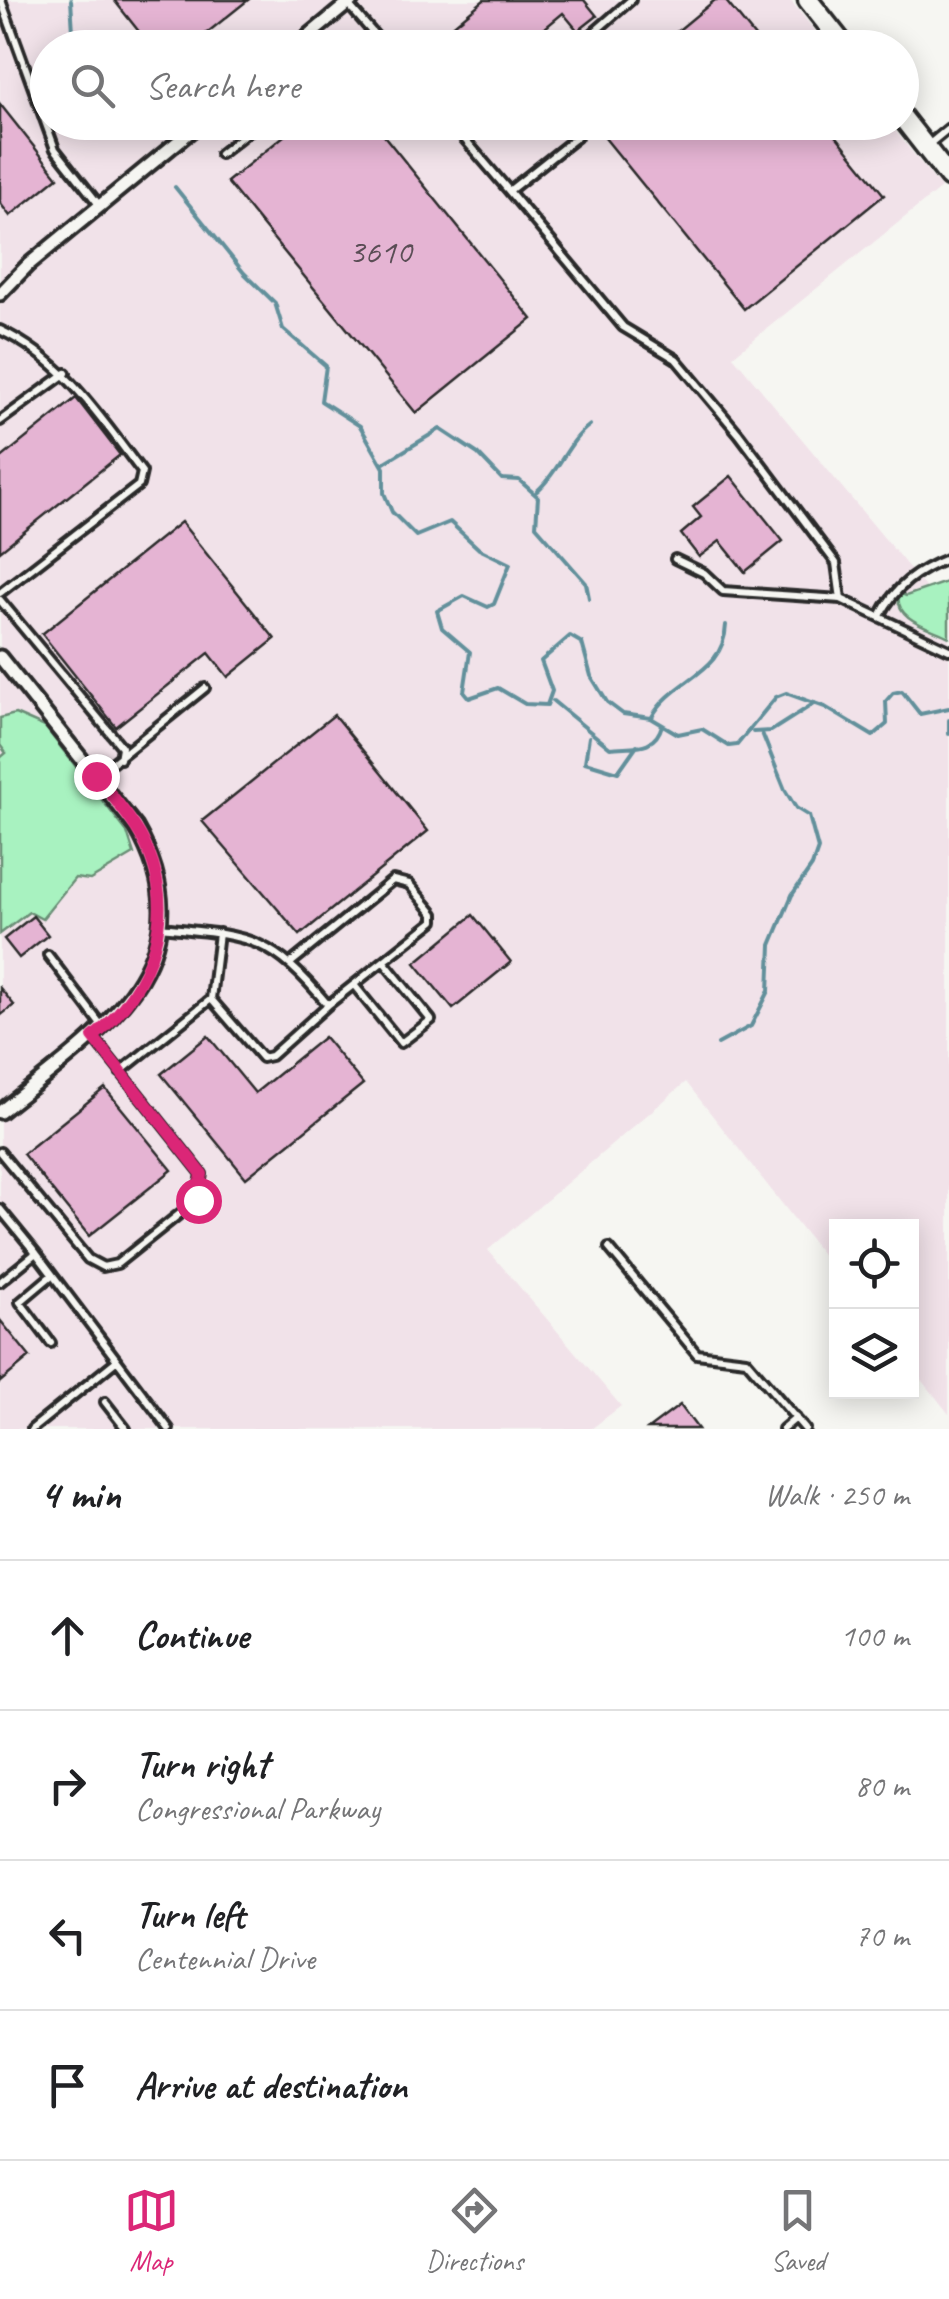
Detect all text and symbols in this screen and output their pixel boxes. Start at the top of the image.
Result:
search box [30,30,919,140]
icon: search [65,58,120,113]
text: Search here [145,62,300,109]
house number: 3610 [348,229,414,274]
route end [74,754,120,800]
route start [176,1178,222,1224]
map controls [829,1219,919,1399]
button: locate [829,1219,919,1309]
button: layers [829,1309,919,1399]
text: 4 min [40,1468,120,1521]
text: Walk · 250 m [765,1474,909,1515]
icon: ahead [40,1608,95,1663]
text: Continue [135,1612,249,1659]
text: 100 m [840,1615,909,1656]
text: Turn right [135,1741,269,1788]
icon: right [40,1758,95,1813]
text: 80 m [855,1765,909,1806]
text: Congressional Parkway [135,1788,380,1829]
text: Turn left [135,1891,245,1938]
icon: left [40,1908,95,1963]
text: 70 m [855,1915,909,1956]
text: Centennial Drive [135,1938,315,1979]
icon: arrive [40,2058,95,2113]
text: Arrive at destination [135,2062,407,2109]
tab: Map [124,2183,179,2278]
tab: Directions [426,2183,523,2278]
tab: Saved [770,2183,825,2278]

